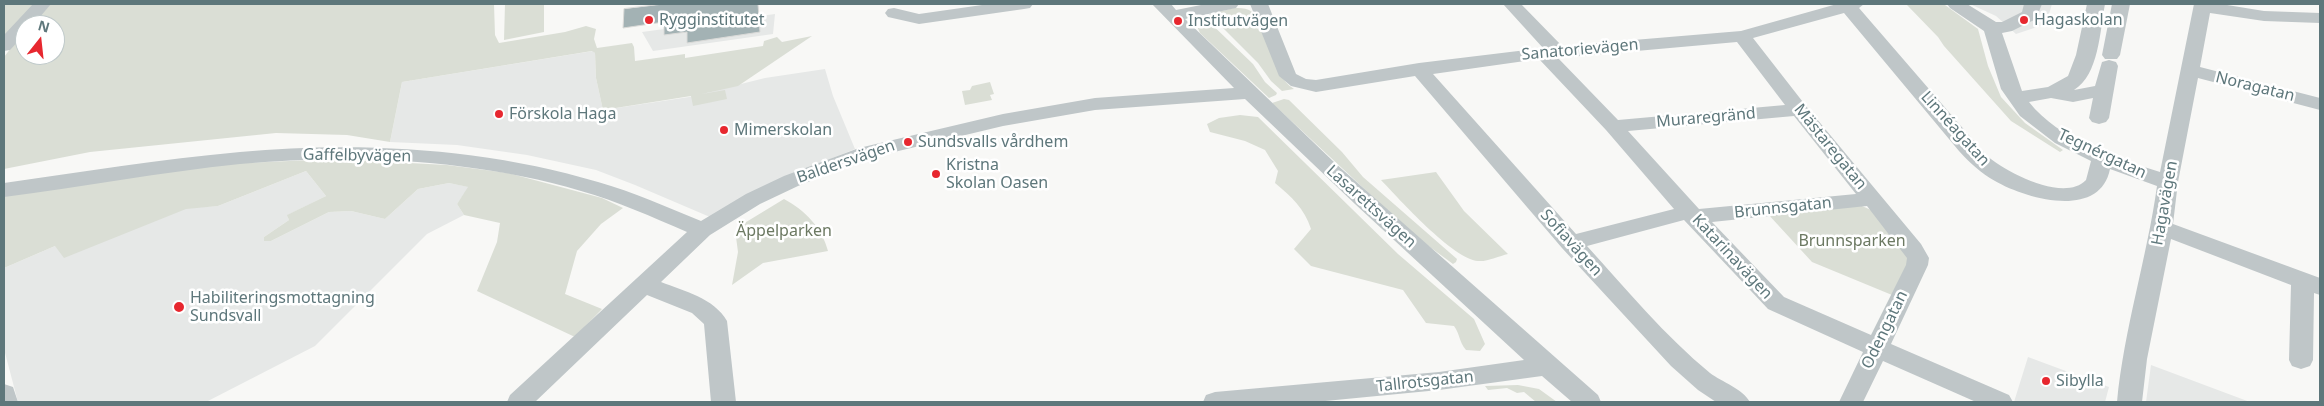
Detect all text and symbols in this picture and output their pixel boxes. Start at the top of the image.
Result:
place label: Rygginstitutet [659,10,765,30]
place label: Hagaskolan [2034,10,2123,30]
place label: Institutvägen [1188,11,1288,31]
marker: Rygginstitutet [643,14,655,26]
marker: Hagaskolan [2018,14,2030,26]
north arrow [15,15,65,65]
text: N [36,15,52,37]
marker: Institutvägen [1172,15,1184,27]
street label: Sanatorievägen [1521,35,1639,65]
street label: Noragatan [2214,68,2296,106]
street label: Linnéagatan [1917,88,1993,170]
street label: Mästaregatan [1790,100,1870,194]
place label: Förskola Haga [509,104,616,124]
street label: Muraregränd [1655,104,1757,132]
marker: Förskola Haga [493,108,505,120]
place label: Mimerskolan [734,120,832,140]
marker: Mimerskolan [718,124,730,136]
street label: Tegnérgatan [2055,125,2149,183]
place label: Sundsvalls vårdhem [918,132,1068,152]
street label: Baldersvägen [794,136,898,188]
marker: Sundsvalls vårdhem [902,136,914,148]
street label: Gaffelbyvägen [303,145,411,167]
place label: Kristna Skolan Oasen [946,155,1048,193]
street label: Hagavägen [2148,159,2182,247]
street label: Lasarettsvägen [1322,162,1420,252]
marker: Kristna Skolan Oasen [930,168,942,180]
street label: Brunnsgatan [1733,193,1833,223]
street label: Sofiavägen [1536,206,1606,280]
street label: Katarinavägen [1688,211,1776,303]
park label: Äppelparken [736,221,832,241]
park label: Brunnsparken [1798,231,1906,251]
place label: Habiliteringsmottagning Sundsvall [190,288,375,326]
street label: Odengatan [1858,288,1912,372]
marker: Habiliteringsmottagning Sundsvall [172,300,186,314]
street label: Tallrotsgatan [1375,367,1475,397]
place label: Sibylla [2056,371,2104,391]
marker: Sibylla [2040,375,2052,387]

